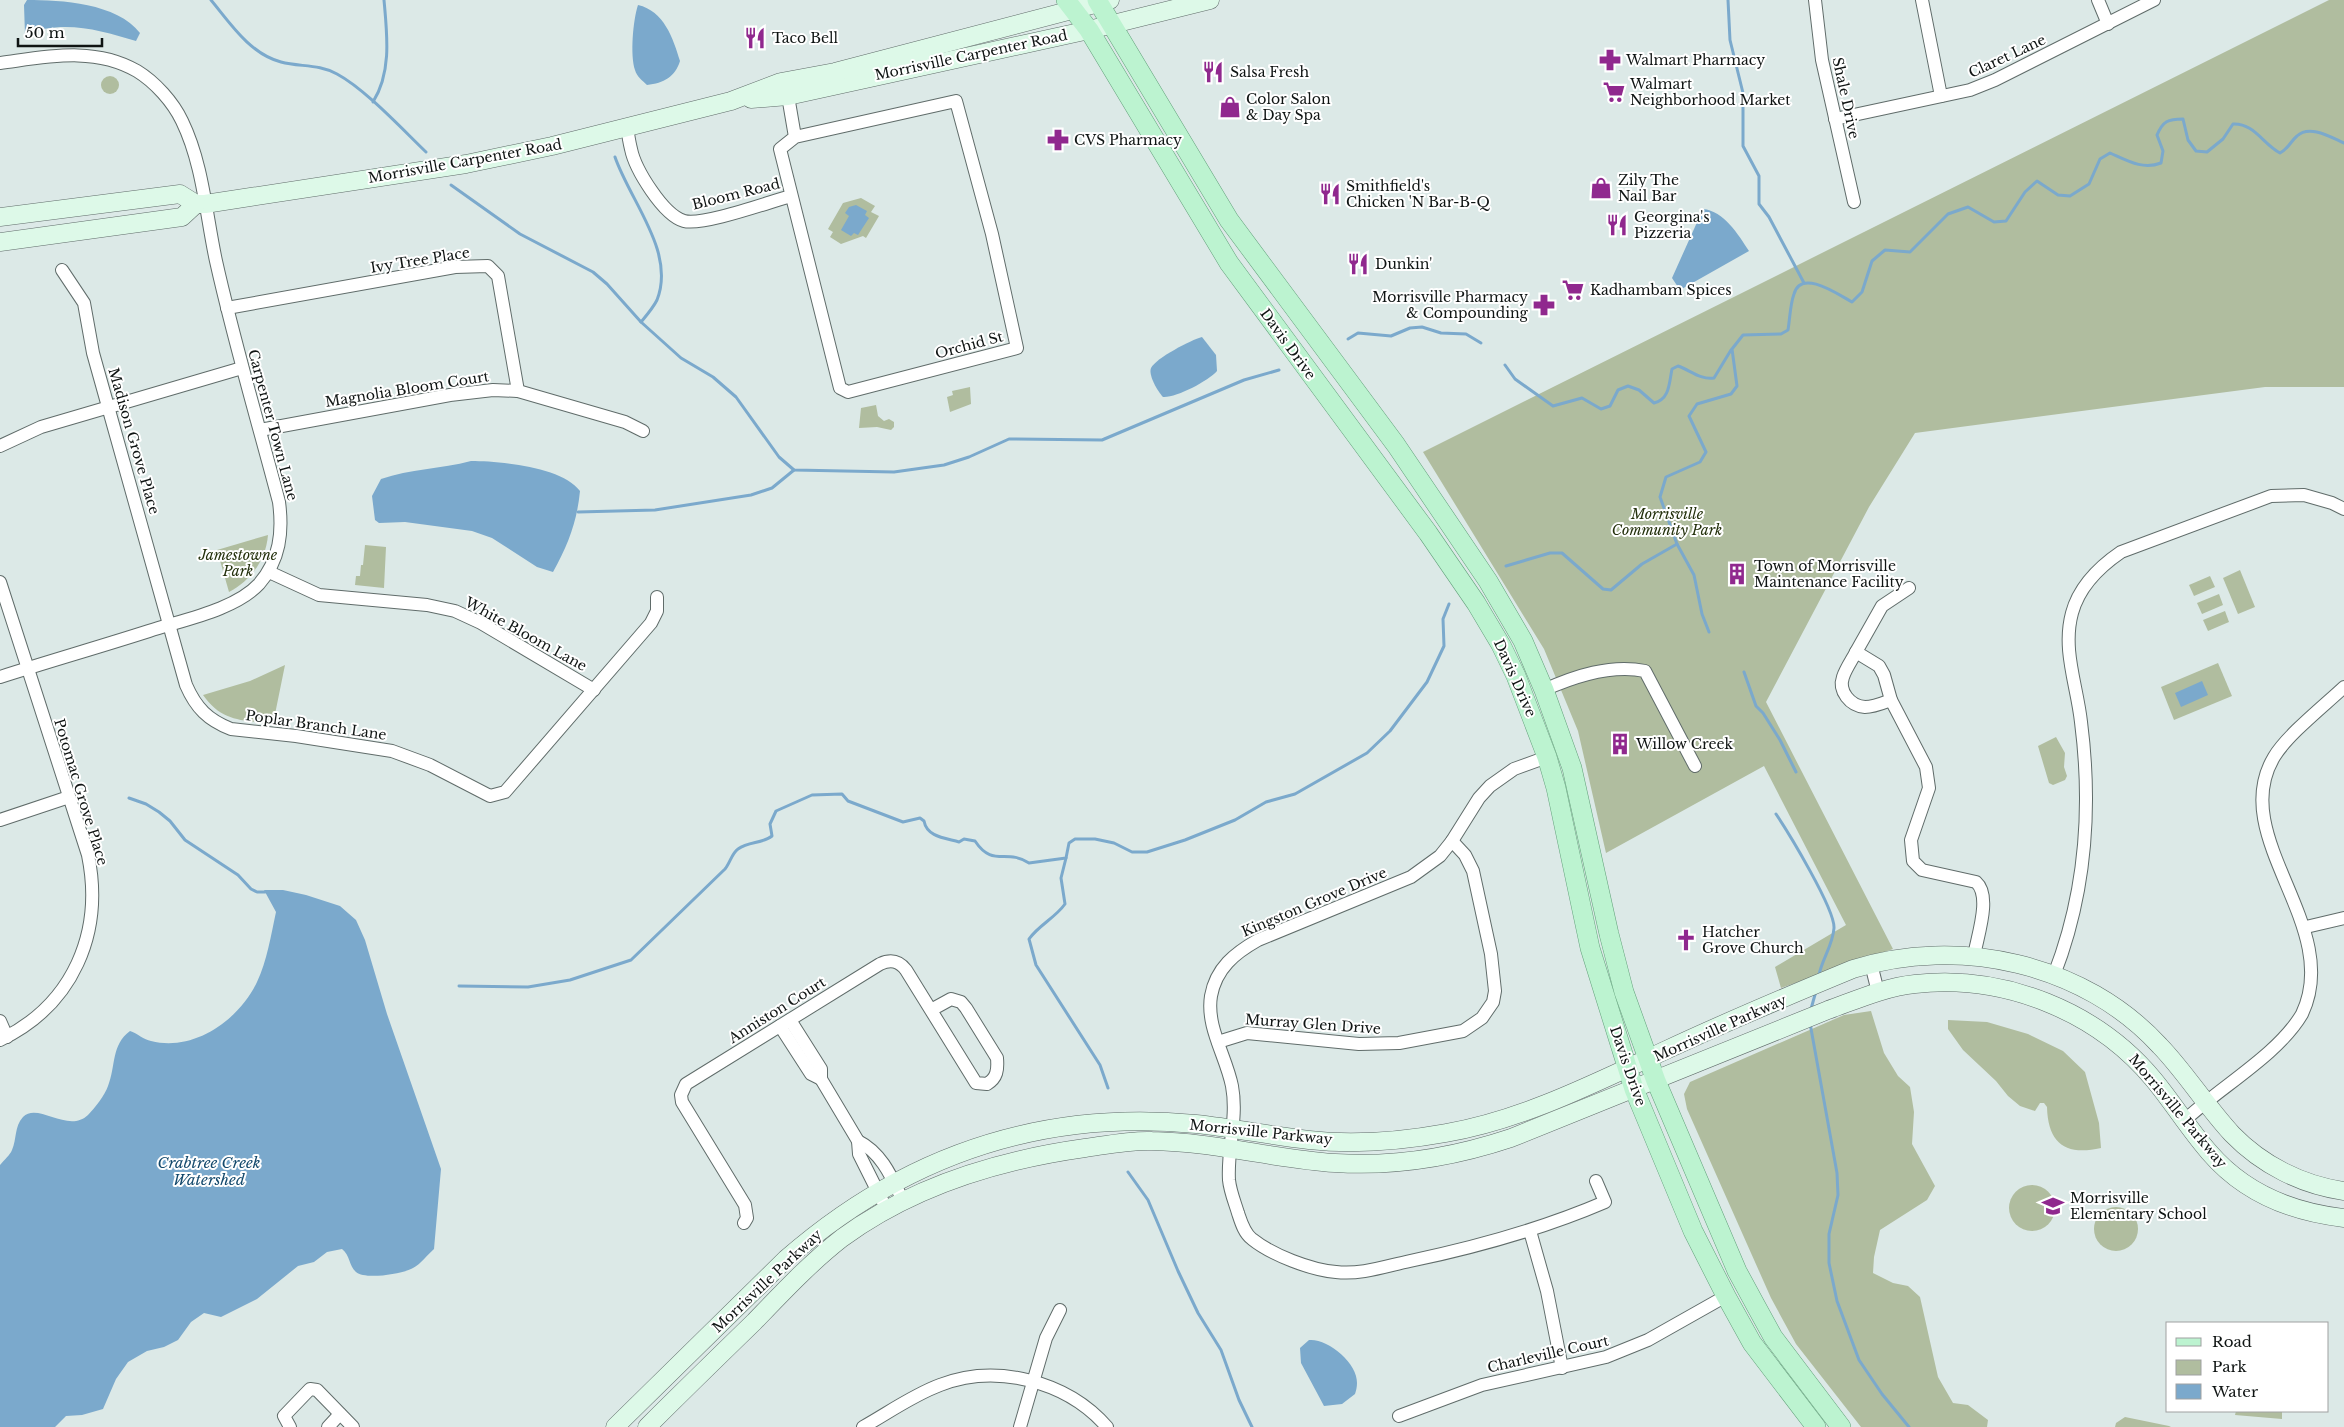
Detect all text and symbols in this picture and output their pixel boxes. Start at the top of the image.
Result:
scale bar [18,15,101,47]
text: 50 m [25,23,65,42]
restaurant icon: Taco Bell [742,25,768,51]
street label: Morrisville Carpenter Road [873,26,1070,84]
place label: Taco Bell [772,29,839,47]
street label: Claret Lane [1966,30,2048,82]
pharmacy icon: Walmart Pharmacy [1597,47,1623,73]
place label: Walmart Pharmacy [1625,51,1765,69]
street label: Shale Drive [1829,56,1863,140]
restaurant icon: Salsa Fresh [1200,59,1226,85]
place label: Salsa Fresh [1230,63,1309,81]
place label: Walmart Neighborhood Market [1629,75,1791,109]
supermarket icon: Walmart Neighborhood Market [1601,79,1627,105]
place label: Color Salon & Day Spa [1246,90,1331,124]
shop icon: Color Salon & Day Spa [1217,94,1243,120]
pharmacy icon: CVS Pharmacy [1045,127,1071,153]
place label: CVS Pharmacy [1074,131,1182,149]
street label: Morrisville Carpenter Road [367,135,564,187]
place label: Zily The Nail Bar [1618,171,1679,205]
street label: Bloom Road [690,174,782,214]
shop icon: Zily The Nail Bar [1588,175,1614,201]
place label: Smithfield's Chicken 'N Bar-B-Q [1346,177,1491,211]
restaurant icon: Smithfield's Chicken 'N Bar-B-Q [1317,181,1343,207]
place label: Georgina's Pizzeria [1634,208,1710,242]
restaurant icon: Georgina's Pizzeria [1604,212,1630,238]
street label: Ivy Tree Place [369,243,471,277]
restaurant icon: Dunkin' [1345,251,1371,277]
place label: Dunkin' [1375,255,1432,273]
supermarket icon: Kadhambam Spices [1560,277,1586,303]
place label: Kadhambam Spices [1590,281,1732,299]
place label: Morrisville Pharmacy & Compounding [1372,288,1529,322]
pharmacy icon: Morrisville Pharmacy & Compounding [1531,292,1557,318]
street label: Davis Drive [1256,305,1320,383]
street label: Orchid St [933,327,1006,363]
street label: Carpenter Town Lane [244,347,302,503]
street label: Madison Grove Place [104,366,164,516]
street label: Magnolia Bloom Court [324,367,491,411]
park label: Morrisville Community Park [1612,505,1722,539]
park label: Jamestowne Park [198,546,278,580]
place label: Town of Morrisville Maintenance Facility [1754,557,1904,591]
building icon: Town of Morrisville Maintenance Facility [1724,561,1750,587]
street label: White Bloom Lane [461,593,590,675]
street label: Davis Drive [1490,636,1540,720]
street label: Poplar Branch Lane [244,706,388,744]
street label: Potomac Grove Place [50,716,112,868]
building icon: Willow Creek [1607,731,1633,757]
place label: Willow Creek [1635,735,1733,753]
street label: Kingston Grove Drive [1239,863,1389,941]
place label: Hatcher Grove Church [1702,923,1804,957]
church icon: Hatcher Grove Church [1673,927,1699,953]
street label: Anniston Court [724,973,829,1048]
street label: Morrisville Parkway [1651,991,1789,1065]
street label: Murray Glen Drive [1244,1010,1382,1038]
street label: Davis Drive [1606,1024,1650,1108]
street label: Morrisville Parkway [2125,1050,2231,1172]
street label: Morrisville Parkway [1189,1116,1333,1148]
water label: Crabtree Creek Watershed [157,1153,261,1189]
place label: Morrisville Elementary School [2070,1189,2207,1223]
school or university icon: Morrisville Elementary School [2040,1193,2066,1219]
street label: Morrisville Parkway [708,1225,826,1337]
legend [2166,1322,2329,1412]
street label: Charleville Court [1486,1331,1611,1377]
text: Road [2212,1332,2252,1351]
text: Park [2212,1357,2248,1376]
text: Water [2211,1382,2259,1401]

